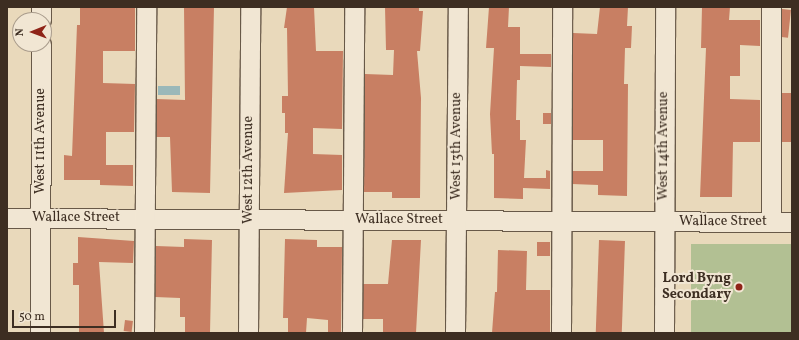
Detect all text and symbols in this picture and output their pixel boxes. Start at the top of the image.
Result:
north arrow [12,12,52,52]
text: N [13,28,28,36]
street label: West 11th Avenue [33,88,49,194]
street label: West 13th Avenue [449,92,465,200]
street label: West 14th Avenue [656,92,672,200]
street label: West 12th Avenue [241,116,257,224]
street label: Wallace Street [32,210,120,226]
street label: Wallace Street [355,212,443,228]
street label: Wallace Street [679,214,767,230]
place label: Lord Byng Secondary [662,271,731,304]
marker: Lord Byng Secondary [734,282,744,292]
scale bar [14,302,118,328]
text: 50 m [19,309,45,325]

